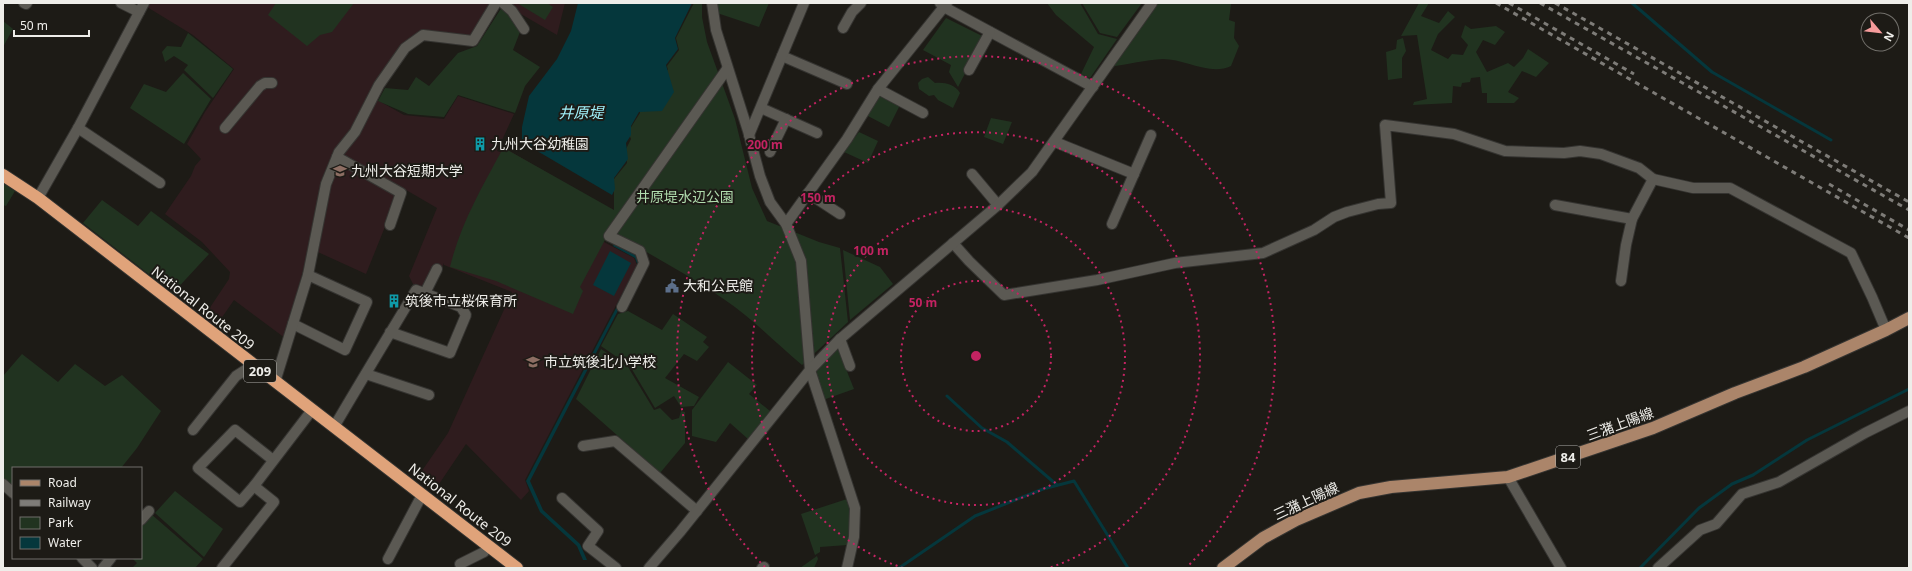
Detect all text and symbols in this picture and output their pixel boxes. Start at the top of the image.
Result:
scale bar [14,12,89,38]
north arrow [1860,12,1900,52]
text: 50 m [20,17,48,34]
text: N [1881,29,1898,44]
water label: 井原堤 [558,102,605,122]
place label: 九州大谷幼稚園 [491,134,589,153]
building icon: 九州大谷幼稚園 [472,136,488,152]
text: 200 m [747,136,783,153]
place label: 九州大谷短期大学 [351,161,463,180]
school or university icon: 九州大谷短期大学 [332,163,348,179]
park label: 井原堤水辺公園 [636,187,734,206]
text: 150 m [800,189,836,206]
text: 100 m [853,242,889,259]
street label: National Route 209 [148,261,259,354]
place label: 大和公民館 [683,276,753,295]
public building icon: 大和公民館 [664,278,680,294]
place label: 筑後市立桜保育所 [405,291,517,310]
building icon: 筑後市立桜保育所 [386,293,402,309]
text: 50 m [909,294,937,311]
centre of rings [969,349,983,363]
place label: 市立筑後北小学校 [544,352,656,371]
school or university icon: 市立筑後北小学校 [525,354,541,370]
road number: 209 [244,360,276,382]
street label: 三潴上陽線 [1584,403,1656,444]
road number: 84 [1556,446,1580,468]
street label: National Route 209 [405,458,516,551]
legend [12,467,142,559]
text: Road [48,474,77,491]
street label: 三潴上陽線 [1270,477,1342,524]
text: Railway [48,494,92,511]
text: Park [48,514,74,531]
text: Water [48,534,82,551]

